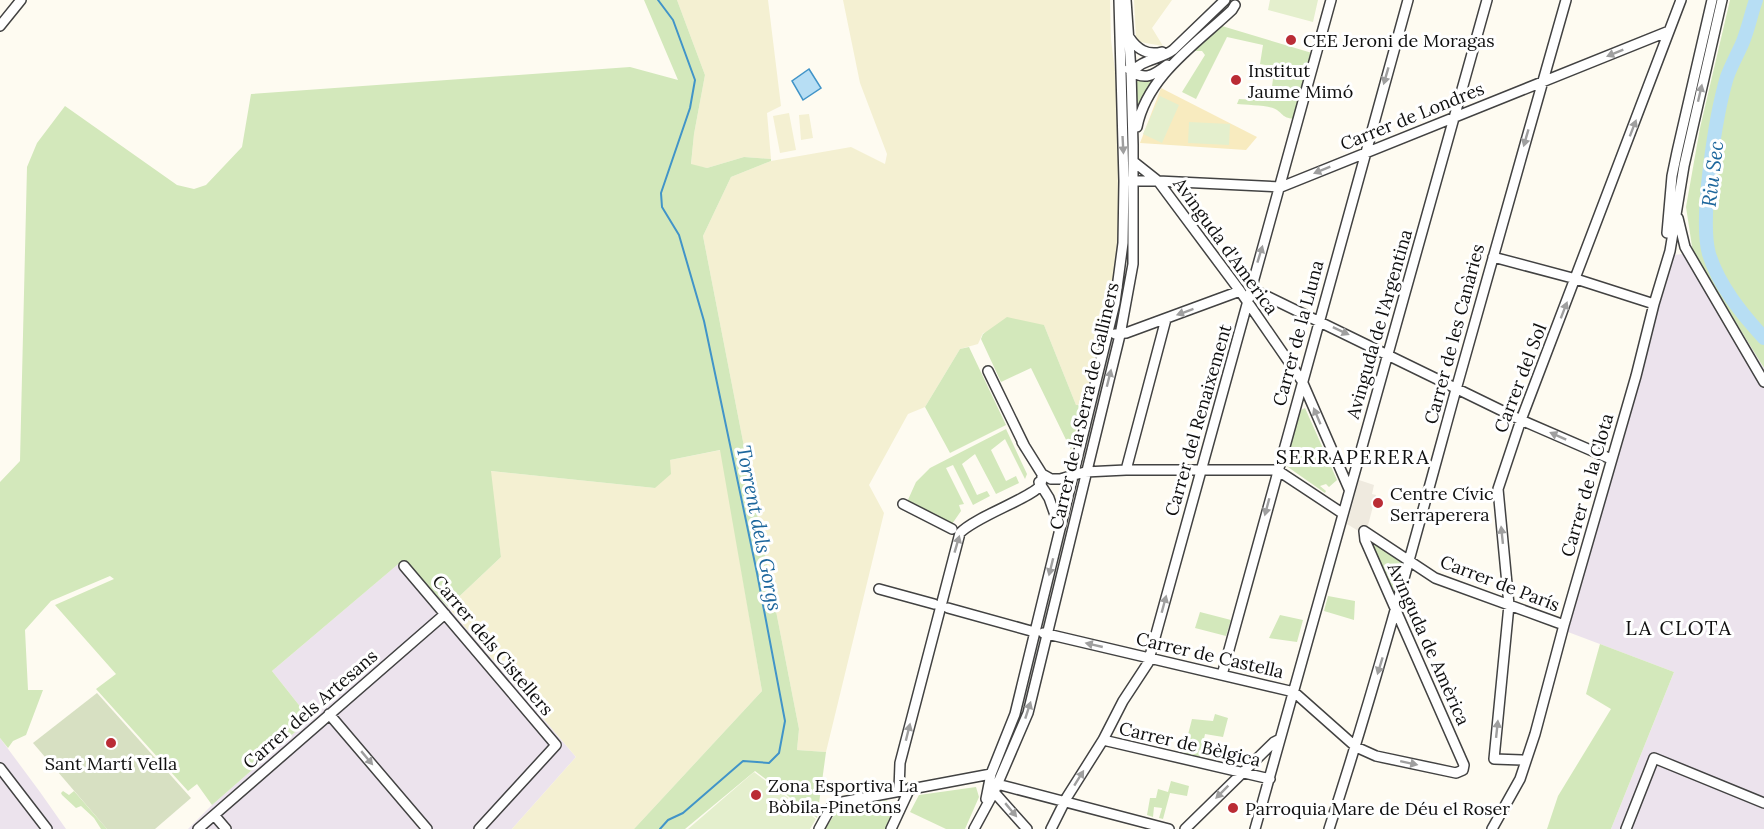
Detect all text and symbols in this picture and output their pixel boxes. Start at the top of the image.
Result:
place label: CEE Jeroni de Moragas [1303,29,1495,52]
marker: CEE Jeroni de Moragas [1284,33,1298,47]
one-way arrow [1605,48,1623,58]
place label: Institut Jaume Mimó [1247,59,1353,103]
one-way arrow [1381,68,1390,86]
marker: Institut Jaume Mimó [1229,73,1243,87]
street label: Carrer de Londres [1337,77,1487,155]
one-way arrow [1696,84,1706,102]
one-way arrow [1628,118,1638,136]
one-way arrow [1521,129,1531,147]
one-way arrow [1118,136,1127,155]
water label: Riu Sec [1696,140,1728,208]
one-way arrow [1313,166,1331,175]
street label: Avinguda d'America [1168,172,1283,319]
street label: Avinguda de l'Argentina [1341,227,1417,422]
street label: Carrer de les Canàries [1419,241,1489,427]
one-way arrow [1256,245,1265,263]
street label: Carrer de la Lluna [1267,258,1329,408]
street label: Carrer de la Serra de Galliners [1044,280,1124,532]
one-way arrow [1560,301,1569,319]
one-way arrow [1176,307,1194,317]
street label: Carrer del Sol [1489,320,1551,436]
street label: Carrer del Renaixement [1160,321,1236,519]
one-way arrow [1332,327,1349,336]
one-way arrow [1104,369,1114,388]
one-way arrow [1312,407,1322,425]
street label: Carrer de la Clota [1556,411,1618,559]
one-way arrow [1549,431,1566,440]
water label: Torrent dels Gorgs [732,443,788,613]
district label: SERRAPERERA [1276,444,1430,469]
place label: Centre Cívic Serraperera [1390,482,1494,526]
marker: Centre Cívic Serraperera [1371,496,1385,510]
one-way arrow [1262,498,1272,517]
one-way arrow [1497,526,1507,545]
one-way arrow [953,534,962,552]
street label: Carrer de París [1437,550,1563,616]
one-way arrow [1045,557,1055,576]
street label: Avinguda de Amèrica [1382,558,1475,729]
street label: Carrer dels Cistellers [427,570,559,720]
one-way arrow [1159,595,1169,613]
district label: LA CLOTA [1625,615,1733,640]
street label: Carrer de Castella [1134,627,1286,683]
one-way arrow [1085,639,1103,649]
street label: Carrer dels Artesans [238,644,382,774]
one-way arrow [1375,657,1384,675]
one-way arrow [1023,701,1033,719]
street label: Carrer de Bèlgica [1117,716,1263,772]
one-way arrow [1492,720,1502,739]
one-way arrow [904,723,914,741]
marker: Sant Martí Vella [104,736,118,750]
one-way arrow [360,750,373,765]
place label: Sant Martí Vella [45,752,177,775]
one-way arrow [1399,759,1418,768]
one-way arrow [1074,770,1085,786]
place label: Zona Esportiva La Bòbila-Pinetons [768,774,918,818]
one-way arrow [1215,785,1229,799]
marker: Zona Esportiva La Bòbila-Pinetons [749,788,763,802]
place label: Parroquia Mare de Déu el Roser [1245,797,1510,820]
marker: Parroquia Mare de Déu el Roser [1226,801,1240,815]
one-way arrow [1004,802,1017,818]

